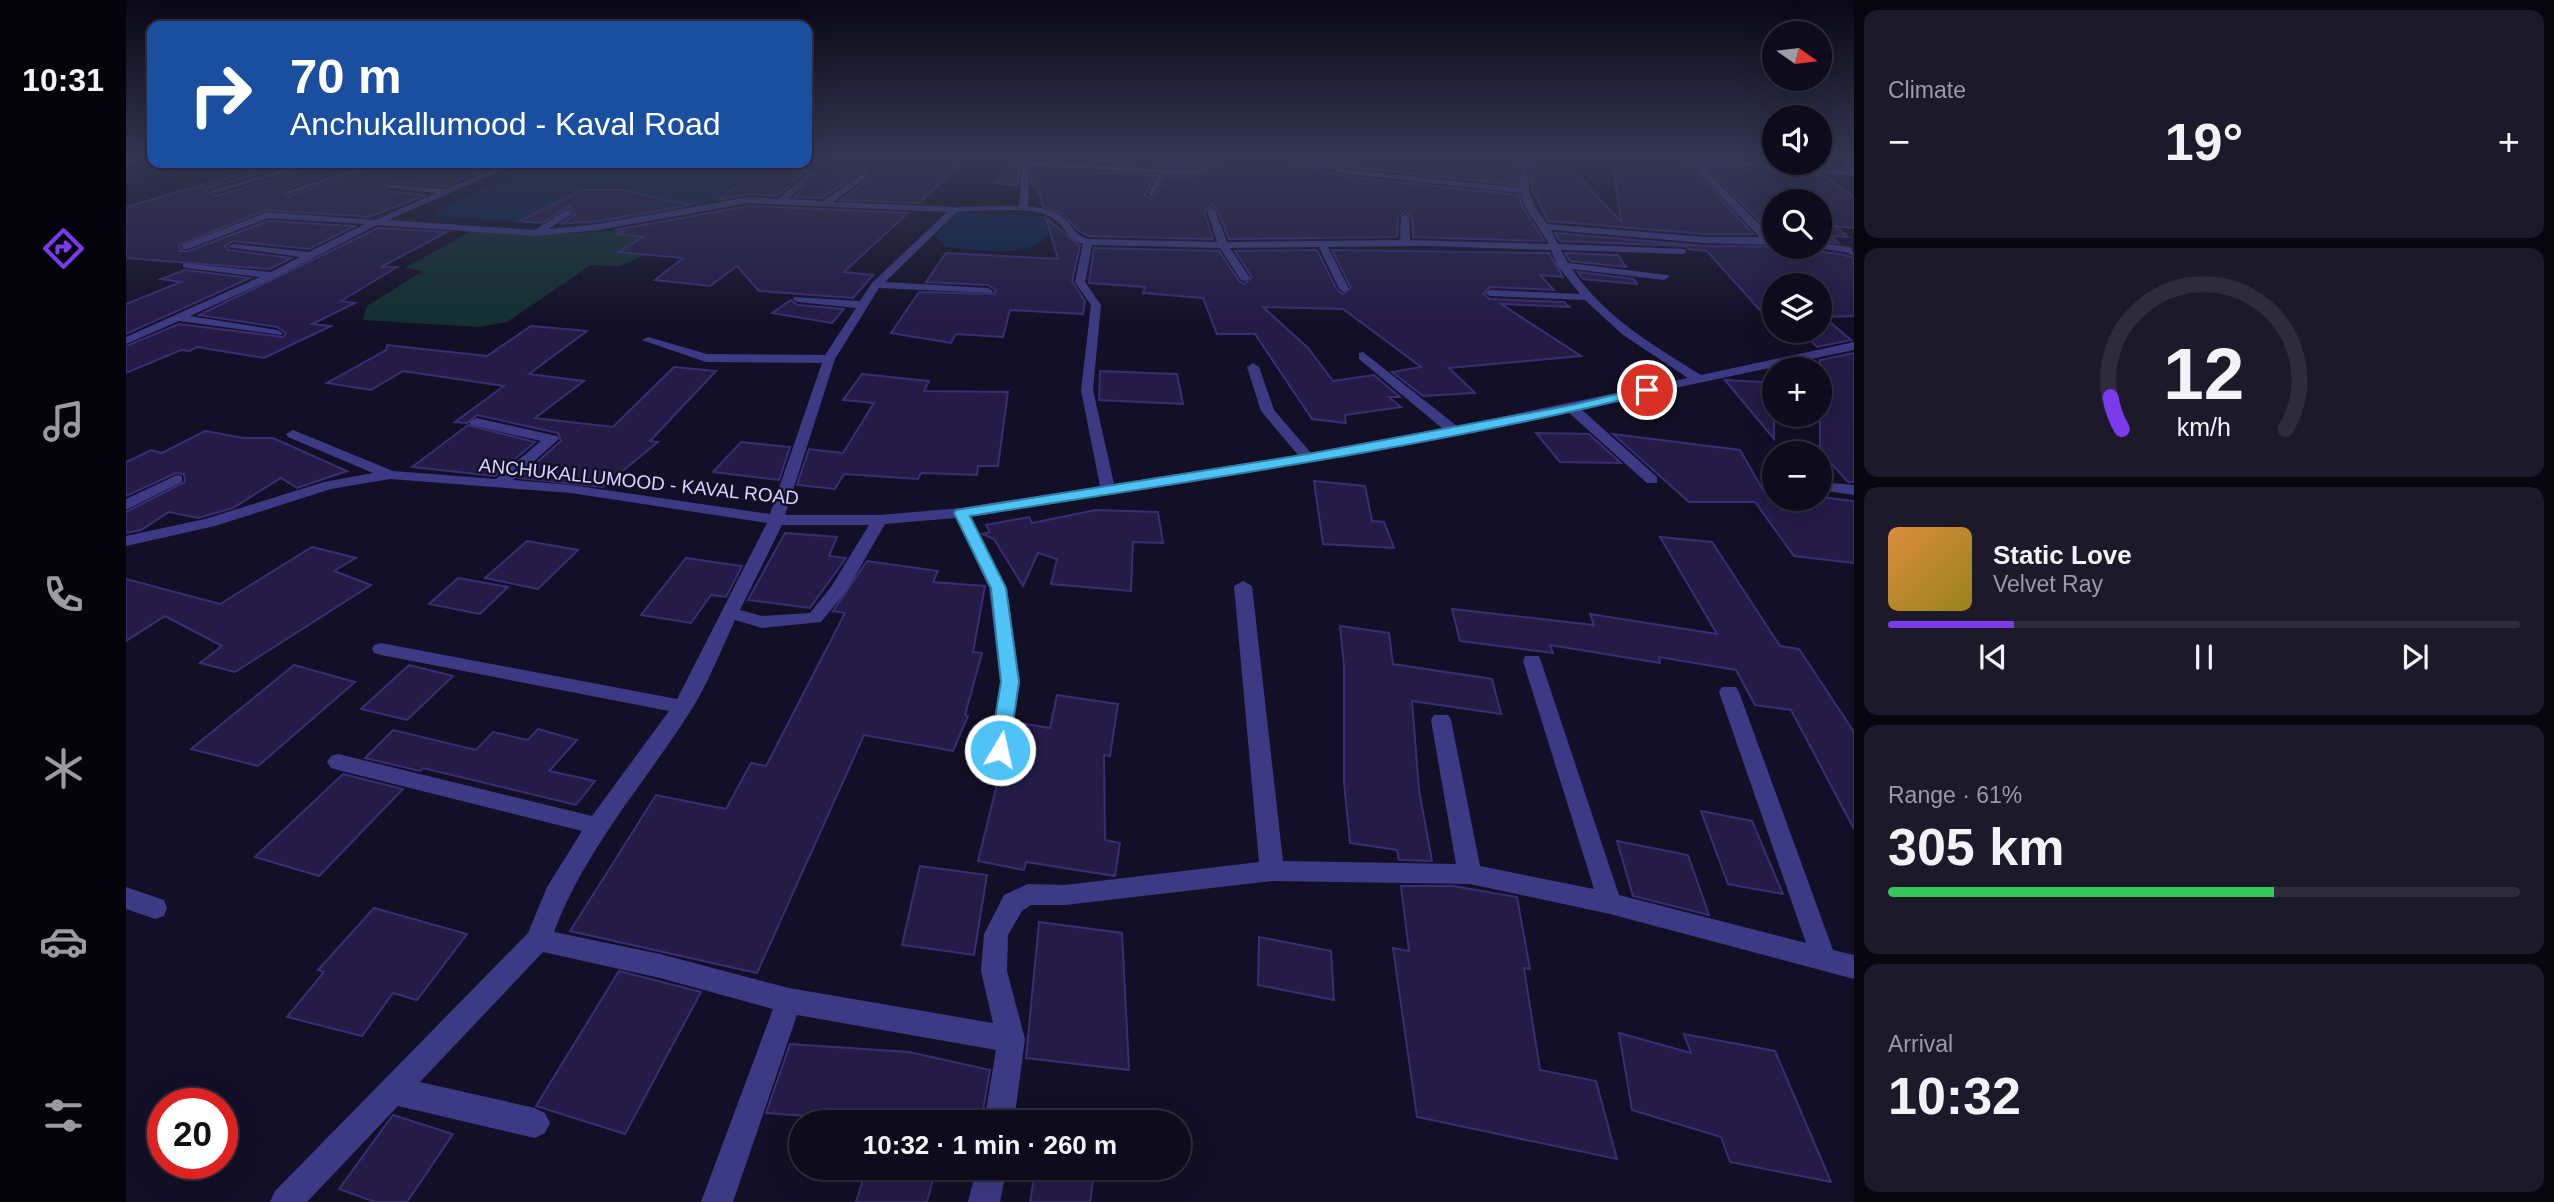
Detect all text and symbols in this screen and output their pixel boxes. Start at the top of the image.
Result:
north arrow [1762,21,1832,91]
map controls [1762,21,1832,511]
icon: right [175,49,266,140]
text: 70 m [290,49,402,103]
text: 10:31 [22,62,104,98]
text: Climate [1888,77,1966,103]
button: sound [1762,105,1832,175]
text: Anchukallumood - Kaval Road [290,106,720,142]
text: 19° [2165,113,2243,171]
text: − [1888,121,1910,163]
text: + [2498,121,2520,163]
button: search [1762,189,1832,259]
icon: directions [39,224,88,273]
button: layers [1762,273,1832,343]
text: 12 [2164,333,2244,414]
button: + [1762,357,1832,427]
pin [1617,360,1677,420]
icon: arrive [1628,371,1666,409]
icon: music [39,397,88,446]
text: km/h [2177,412,2231,440]
button: − [1762,441,1832,511]
street label: ANCHUKALLUMOOD - KAVAL ROAD [478,454,800,509]
text: Static Love [1993,540,2132,570]
icon: phone [39,570,88,619]
text: Velvet Ray [1993,571,2103,597]
icon: previous [1974,638,2012,676]
icon: pause [2185,638,2223,676]
icon: next [2396,638,2434,676]
position arrow [963,713,1037,787]
icon: climate [39,744,88,793]
text: Range · 61% [1888,782,2022,808]
text: 305 km [1888,818,2064,876]
icon: car [39,917,88,966]
text: Arrival [1888,1031,1953,1057]
text: 10:32 [1888,1067,2021,1125]
speed limit sign: 20 [147,1088,238,1179]
icon: filters [39,1091,88,1140]
text: 10:32 · 1 min · 260 m [863,1130,1117,1160]

